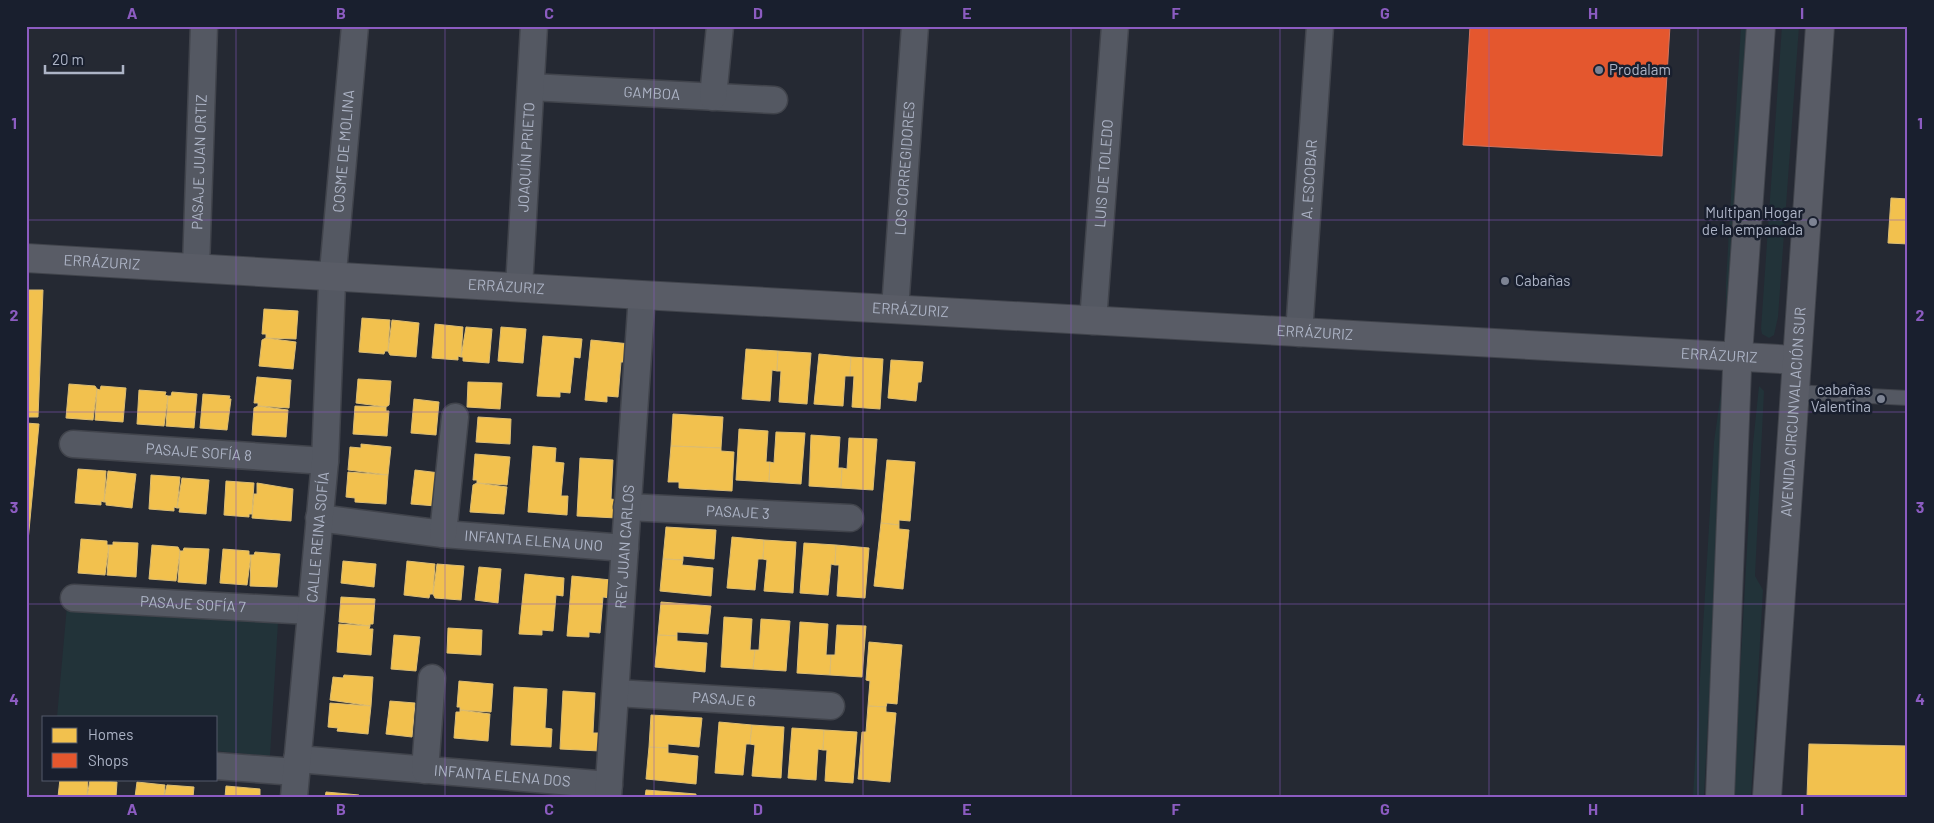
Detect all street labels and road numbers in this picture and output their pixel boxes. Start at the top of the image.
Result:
street label: GAMBOA [623,82,681,103]
street label: COSME DE MOLINA [328,89,357,213]
street label: PASAJE JUAN ORTIZ [187,94,210,230]
street label: LOS CORREGIDORES [890,101,918,236]
street label: JOAQUÍN PRIETO [513,102,538,213]
street label: LUIS DE TOLEDO [1090,118,1116,228]
street label: A. ESCOBAR [1297,139,1320,220]
street label: ERRÁZURIZ [63,250,141,273]
street label: ERRÁZURIZ [467,275,545,297]
street label: ERRÁZURIZ [872,298,949,320]
street label: AVENIDA CIRCUNVALACIÓN SUR [1776,306,1809,517]
street label: ERRÁZURIZ [1276,321,1354,343]
street label: ERRÁZURIZ [1680,344,1758,366]
street label: PASAJE SOFÍA 8 [145,439,253,464]
street label: CALLE REINA SOFÍA [302,471,332,603]
street label: REY JUAN CARLOS [611,484,637,609]
street label: PASAJE 3 [706,501,770,522]
street label: INFANTA ELENA UNO [464,526,604,554]
street label: PASAJE SOFÍA 7 [140,592,246,615]
street label: PASAJE 6 [691,688,756,709]
street label: INFANTA ELENA DOS [433,760,571,790]

